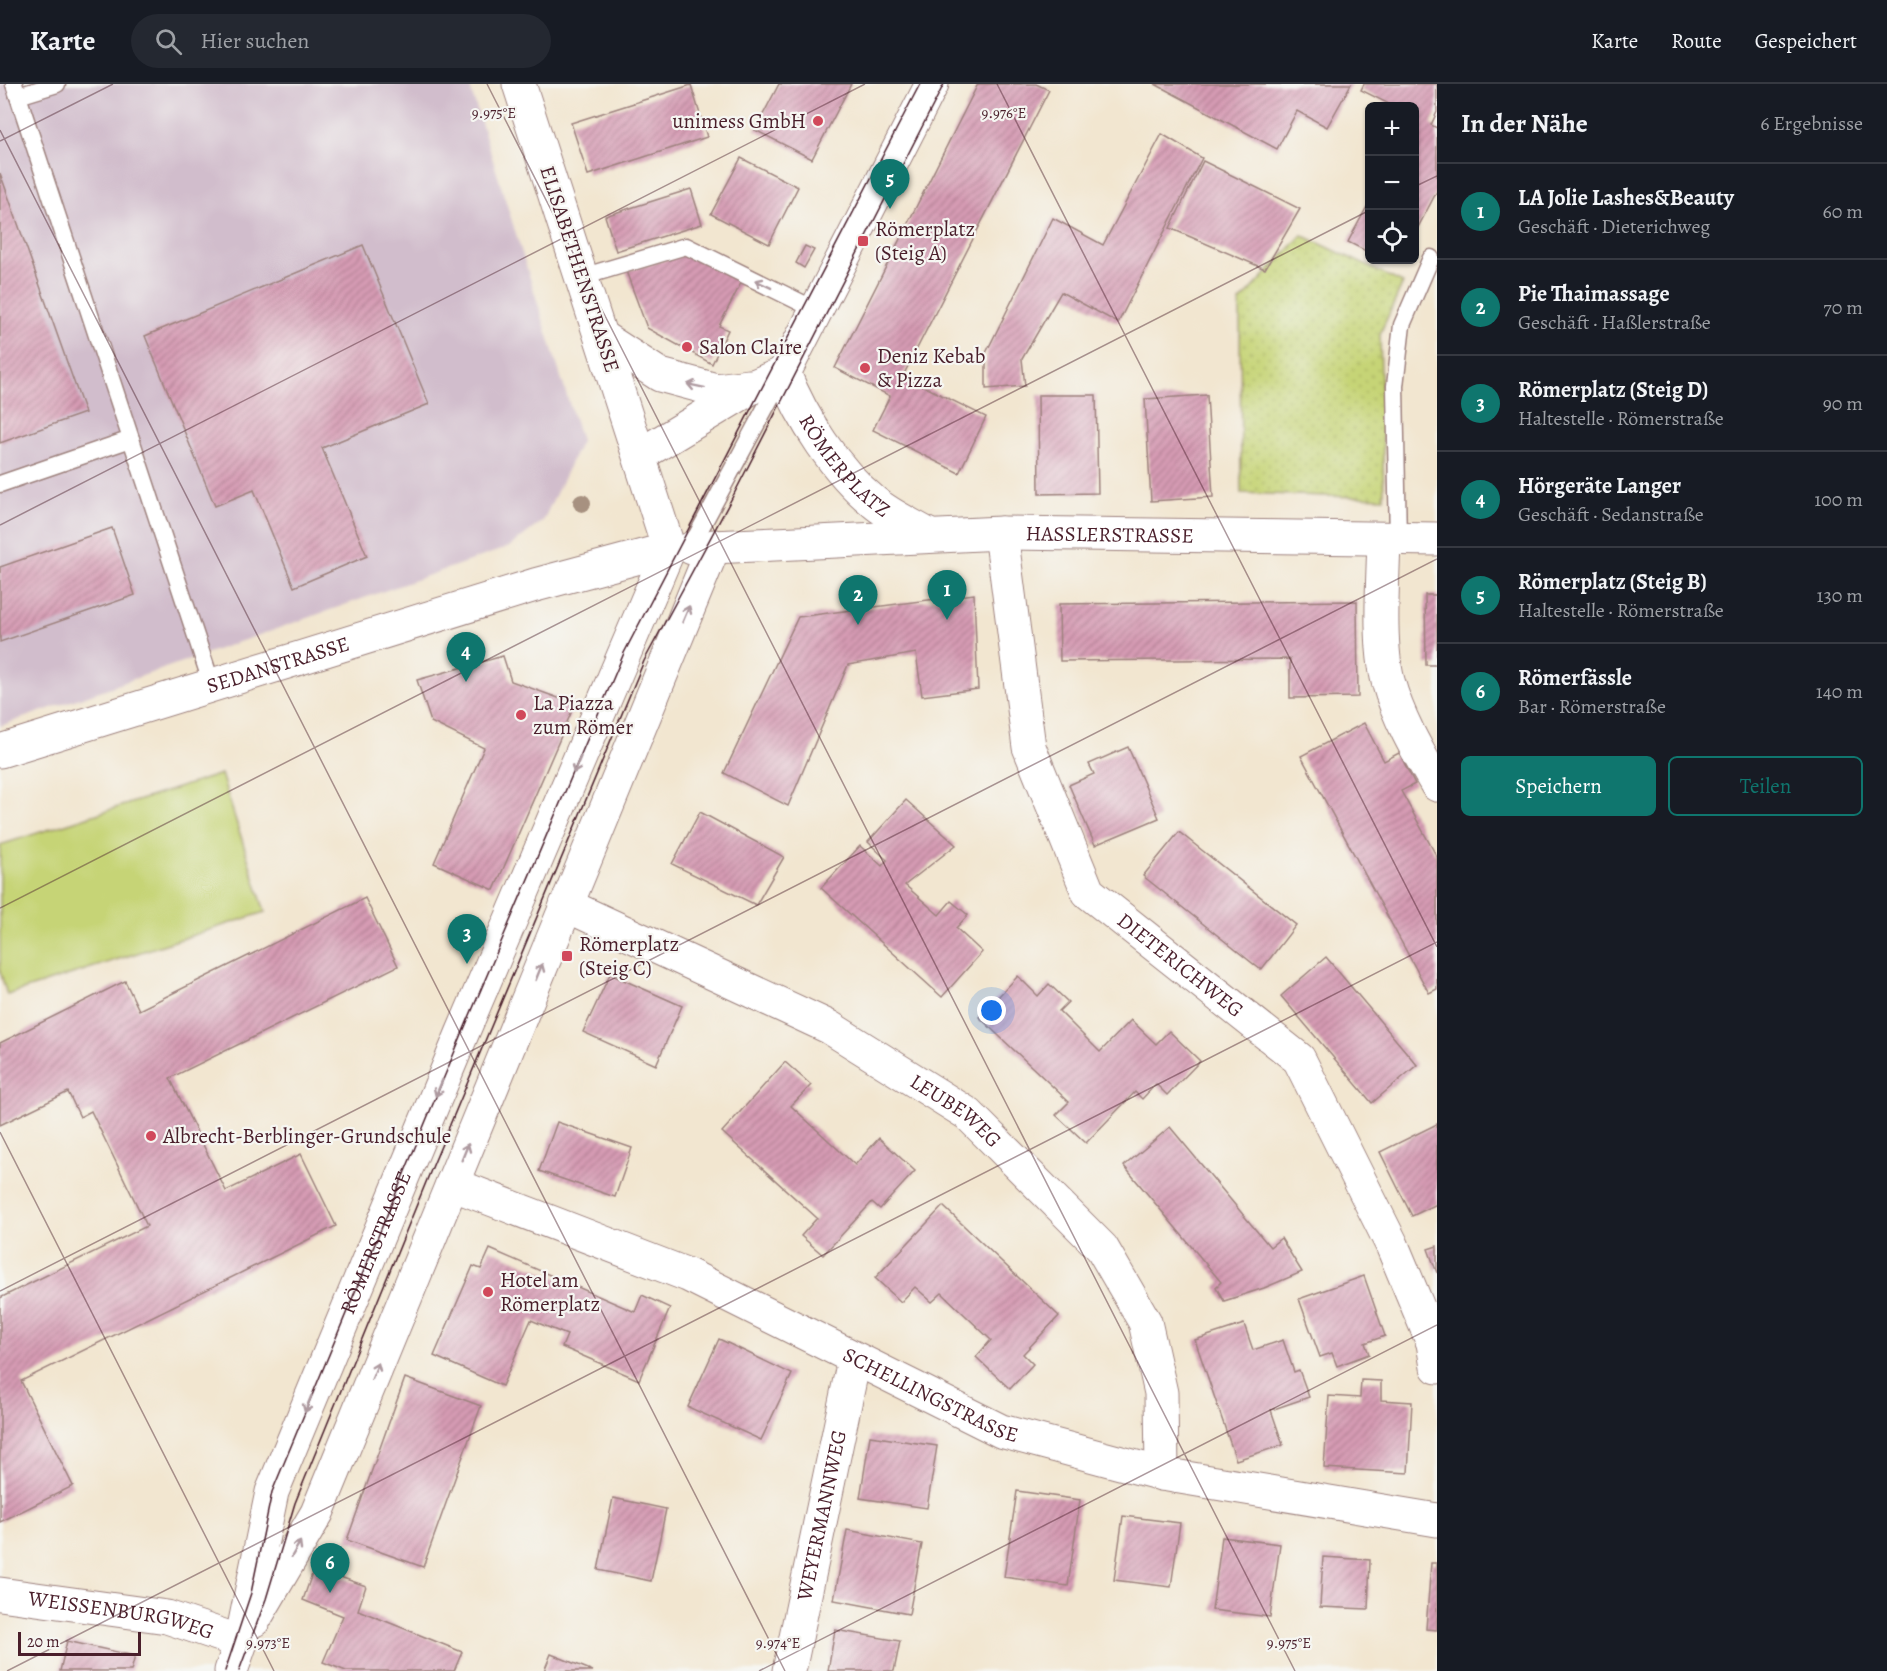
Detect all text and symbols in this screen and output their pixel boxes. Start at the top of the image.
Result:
search box [131,14,551,68]
text: Karte [30,22,95,60]
icon: search [152,25,185,58]
text: Hier suchen [200,26,309,56]
text: Karte [1591,27,1638,55]
text: Route [1671,27,1722,55]
text: Gespeichert [1755,27,1857,55]
map controls [1365,102,1419,264]
button: + [1365,102,1419,156]
text: 9.975°E [472,103,516,123]
text: 9.976°E [982,103,1026,123]
text: In der Nähe [1461,106,1588,141]
place label: unimess GmbH [672,107,806,135]
text: 6 Ergebnisse [1760,110,1863,137]
marker: unimess GmbH [811,114,825,128]
button: − [1365,156,1419,210]
pin: 5 [870,160,910,209]
street label: ELISABETHENSTRASSE [533,162,627,376]
text: LA Jolie Lashes&Beauty [1518,183,1734,213]
text: 1 [1477,198,1484,225]
text: 60 m [1823,198,1863,225]
button: locate [1365,210,1419,264]
text: Geschäft · Dieterichweg [1518,213,1710,240]
place label: Römerplatz (Steig A) [875,215,975,267]
marker: Römerplatz (Steig A) [856,234,870,248]
one-way arrow [755,278,773,289]
text: Pie Thaimassage [1518,279,1670,309]
text: 2 [1476,294,1485,321]
text: 70 m [1823,294,1863,321]
text: Geschäft · Haßlerstraße [1518,309,1711,336]
place label: Salon Claire [699,333,802,361]
marker: Salon Claire [680,340,694,354]
place label: Deniz Kebab & Pizza [877,342,986,394]
marker: Deniz Kebab & Pizza [858,361,872,375]
text: Römerplatz (Steig D) [1518,375,1708,405]
one-way arrow [687,379,706,391]
text: 3 [1476,390,1485,417]
text: 90 m [1823,390,1863,417]
text: Haltestelle · Römerstraße [1518,405,1724,432]
street label: RÖMERPLATZ [793,409,896,524]
text: Hörgeräte Langer [1518,471,1681,501]
text: 4 [1476,486,1485,513]
text: 100 m [1814,486,1863,513]
text: Geschäft · Sedanstraße [1518,501,1704,528]
street label: HASSLERSTRASSE [1025,519,1194,550]
text: Römerplatz (Steig B) [1518,567,1707,597]
pin: 1 [928,570,966,620]
pin: 2 [838,576,878,625]
text: 5 [1476,582,1485,609]
text: 130 m [1817,582,1863,609]
text: Haltestelle · Römerstraße [1518,597,1724,624]
one-way arrow [681,606,692,624]
street label: SEDANSTRASSE [203,629,353,700]
pin: 4 [446,632,486,682]
text: Römerfässle [1518,663,1632,693]
text: 6 [1476,678,1485,705]
text: 140 m [1816,678,1863,705]
place label: La Piazza zum Römer [533,689,633,741]
text: Bar · Römerstraße [1518,693,1666,720]
marker: La Piazza zum Römer [514,708,528,722]
one-way arrow [571,756,582,774]
button: Speichern [1461,756,1656,816]
button: Teilen [1668,756,1863,816]
street label: DIETERICHWEG [1111,906,1249,1024]
pin: 3 [448,914,486,964]
place label: Römerplatz (Steig C) [579,930,679,982]
marker: Römerplatz (Steig C) [560,949,574,963]
one-way arrow [534,963,545,981]
your location [977,996,1006,1025]
street label: LEUBEWEG [905,1067,1008,1154]
one-way arrow [433,1079,444,1097]
place label: Albrecht-Berblinger-Grundschule [162,1122,451,1150]
marker: Albrecht-Berblinger-Grundschule [144,1129,158,1143]
one-way arrow [460,1143,471,1162]
street label: RÖMERSTRASSE [333,1167,418,1318]
place label: Hotel am Römerplatz [500,1266,600,1318]
marker: Hotel am Römerplatz [481,1285,495,1299]
street label: SCHELLINGSTRASSE [838,1341,1021,1449]
one-way arrow [370,1362,381,1381]
one-way arrow [302,1395,313,1413]
street label: WEYERMANNWEG [790,1427,853,1604]
one-way arrow [290,1541,302,1558]
pin: 6 [310,1544,350,1593]
street label: WEISSENBURGWEG [26,1584,218,1646]
scale bar [18,1629,141,1656]
text: 20 m [27,1631,60,1653]
text: 9.973°E [246,1633,290,1653]
text: 9.974°E [756,1633,800,1653]
text: 9.975°E [1267,1633,1311,1653]

